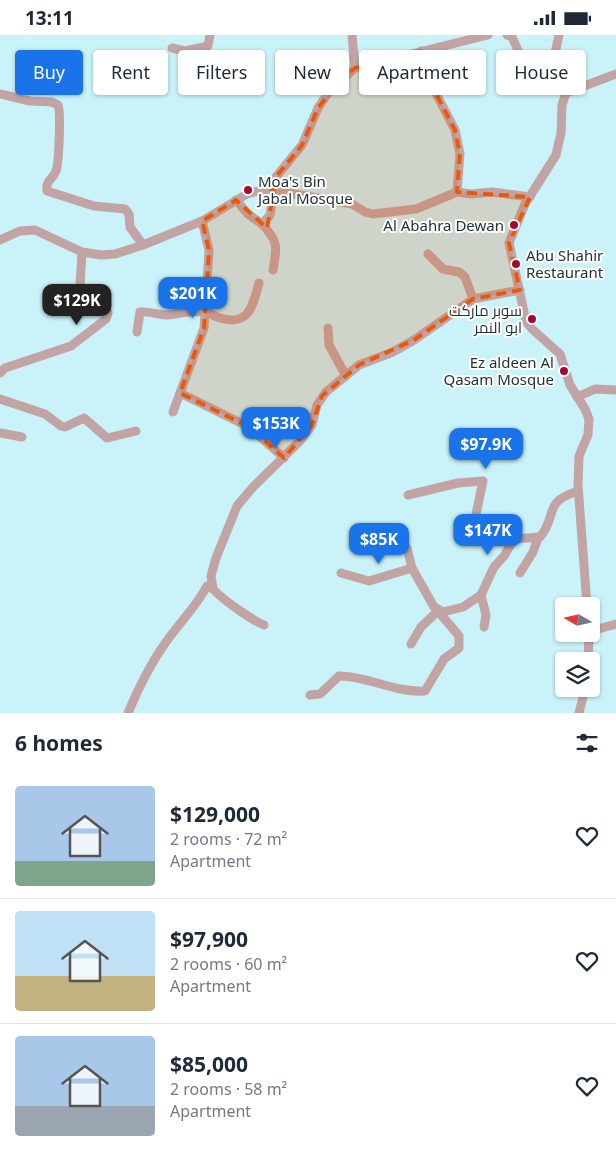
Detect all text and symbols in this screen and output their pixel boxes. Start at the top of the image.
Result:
text: 13:11 [25,5,74,31]
chip: Buy [15,50,83,95]
chip: Rent [93,50,168,95]
chip: Filters [178,50,265,95]
chip: New [275,50,349,95]
chip: Apartment [359,50,486,95]
chip: House [496,50,586,95]
place label: Moa's Bin Jabal Mosque [256,171,353,208]
marker: Moa's Bin Jabal Mosque [242,184,254,196]
place label: Al Abahra Dewan [383,215,504,235]
marker: Al Abahra Dewan [508,219,520,231]
place label: Abu Shahir Restaurant [526,245,604,282]
marker: Abu Shahir Restaurant [510,258,522,270]
pin: $201K [158,277,228,319]
text: $201K [169,282,217,304]
pin: $129K [42,283,112,326]
text: $129K [53,289,101,311]
place label: سوبر ماركت ابو النمر [449,300,522,337]
marker: سوبر ماركت ابو النمر [526,313,538,325]
place label: Ez aldeen Al Qasam Mosque [444,352,554,389]
marker: Ez aldeen Al Qasam Mosque [558,365,570,377]
pin: $153K [241,407,311,449]
text: $153K [252,412,300,434]
pin: $97.9K [445,427,527,470]
text: $97.9K [460,433,512,455]
pin: $147K [453,513,523,556]
text: $147K [464,519,512,541]
pin: $85K [349,523,409,565]
text: $85K [360,528,398,550]
north arrow [555,597,600,643]
map controls [555,597,600,697]
button: layers [555,652,600,697]
text: 6 homes [15,729,103,757]
icon: filters [573,729,601,757]
text: $129,000 [170,800,260,828]
icon: home [55,806,115,866]
icon: heart [573,822,601,850]
text: 2 rooms · 72 m² [170,828,287,850]
text: Apartment [170,850,251,872]
text: $97,900 [170,925,248,953]
icon: home [55,931,115,991]
icon: heart [573,947,601,975]
text: 2 rooms · 60 m² [170,953,287,975]
text: Apartment [170,975,251,997]
text: $85,000 [170,1050,248,1078]
icon: home [55,1056,115,1116]
icon: heart [573,1072,601,1100]
text: 2 rooms · 58 m² [170,1078,287,1100]
text: Apartment [170,1100,251,1122]

